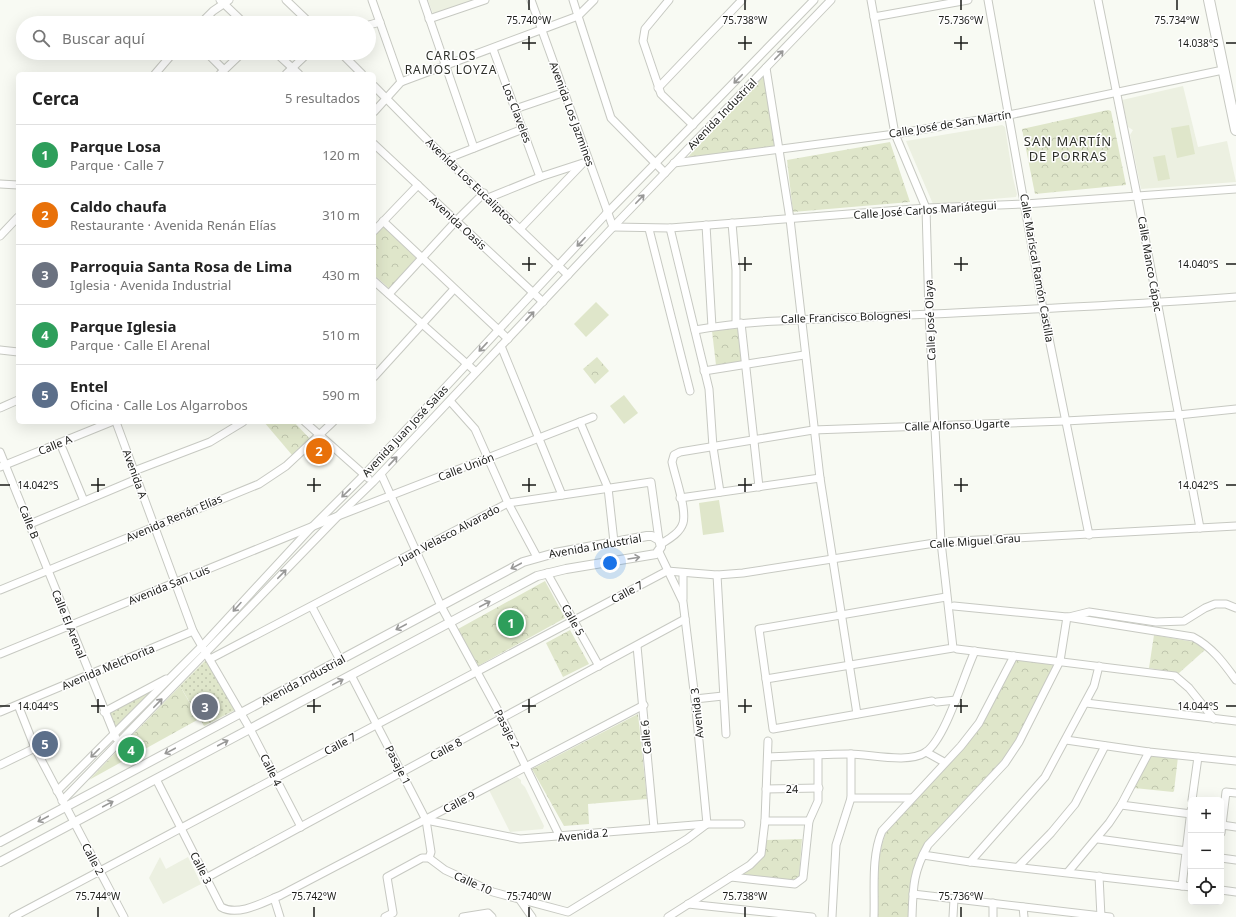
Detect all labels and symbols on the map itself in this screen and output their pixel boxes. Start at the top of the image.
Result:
text: 75.740°W [507,13,552,27]
text: 75.738°W [723,13,768,27]
text: 75.736°W [939,13,984,27]
text: 75.734°W [1155,13,1200,27]
text: 14.038°S [1177,36,1219,50]
district label: CARLOS RAMOS LOYZA [405,47,497,78]
one-way arrow [774,50,783,60]
street label: Avenida Los Jazmines [547,59,598,168]
one-way arrow [733,74,743,84]
street label: Avenida Industrial [684,75,760,153]
street label: Los Claveles [499,81,536,145]
street label: Calle José de San Martín [888,106,1012,141]
district label: SAN MARTÍN DE PORRAS [1024,132,1112,165]
street label: Avenida Los Eucaliptos [423,134,518,227]
street label: Avenida Oasis [427,192,490,253]
street label: Calle Mariscal Ramón Castilla [1017,193,1058,343]
one-way arrow [635,194,645,204]
street label: Calle José Carlos Mariátegui [853,197,997,222]
street label: Calle Manco Cápac [1135,215,1166,313]
one-way arrow [576,237,585,247]
text: 14.040°S [1177,257,1219,271]
street label: Calle José Olaya [921,279,938,361]
street label: Calle Francisco Bolognesi [781,307,911,326]
one-way arrow [525,311,534,321]
one-way arrow [478,342,487,353]
street label: Avenida Juan José Salas [358,382,451,480]
street label: Calle Alfonso Ugarte [904,415,1010,434]
street label: Calle A [36,431,75,458]
pin: 2 [306,436,332,466]
street label: Avenida A [120,447,152,501]
street label: Calle Unión [436,449,496,484]
one-way arrow [388,456,397,466]
text: 14.042°S [17,478,59,492]
text: 14.042°S [1177,478,1219,492]
one-way arrow [341,488,351,498]
street label: Avenida Renán Elías [123,490,224,545]
street label: Juan Velasco Alvarado [395,500,502,567]
street label: Calle B [16,503,43,541]
street label: Avenida Industrial [547,530,642,561]
street label: Calle Miguel Grau [929,530,1021,551]
your location [600,553,620,573]
one-way arrow [627,554,640,562]
street label: Avenida San Luis [126,561,212,608]
one-way arrow [510,563,522,570]
one-way arrow [277,569,287,579]
street label: Calle 7 [608,577,645,606]
street label: Calle El Arenal [49,587,90,660]
one-way arrow [479,599,491,607]
street label: Calle 5 [559,601,588,638]
one-way arrow [232,602,241,613]
pin: 1 [498,608,524,638]
one-way arrow [396,624,408,631]
street label: Avenida Melchorita [59,640,157,693]
street label: Avenida Industrial [258,651,348,708]
one-way arrow [332,678,344,685]
street label: Avenida 3 [686,687,707,739]
pin: 3 [192,692,218,722]
one-way arrow [153,698,163,708]
text: 14.044°S [17,699,59,713]
text: 14.044°S [1177,699,1219,713]
street label: Pasaje 2 [491,706,524,751]
street label: Calle 6 [637,719,654,755]
pin: 5 [32,729,58,759]
street label: Calle 7 [321,729,358,758]
street label: Calle 8 [427,734,464,763]
pin: 4 [118,735,144,765]
one-way arrow [217,739,229,746]
street label: Pasaje 1 [382,742,415,787]
one-way arrow [90,748,100,757]
one-way arrow [164,748,176,755]
street label: Calle 4 [257,751,286,789]
street label: 24 [786,781,799,796]
street label: Calle 9 [440,787,477,816]
one-way arrow [102,800,114,808]
one-way arrow [37,816,49,823]
street label: Avenida 2 [557,824,609,845]
street label: Calle 2 [79,840,108,877]
street label: Calle 3 [187,849,216,886]
street label: Calle 10 [452,867,495,898]
text: 75.744°W [76,889,121,903]
text: 75.742°W [292,889,337,903]
text: 75.740°W [507,889,552,903]
text: 75.738°W [723,889,768,903]
text: 75.736°W [939,889,984,903]

